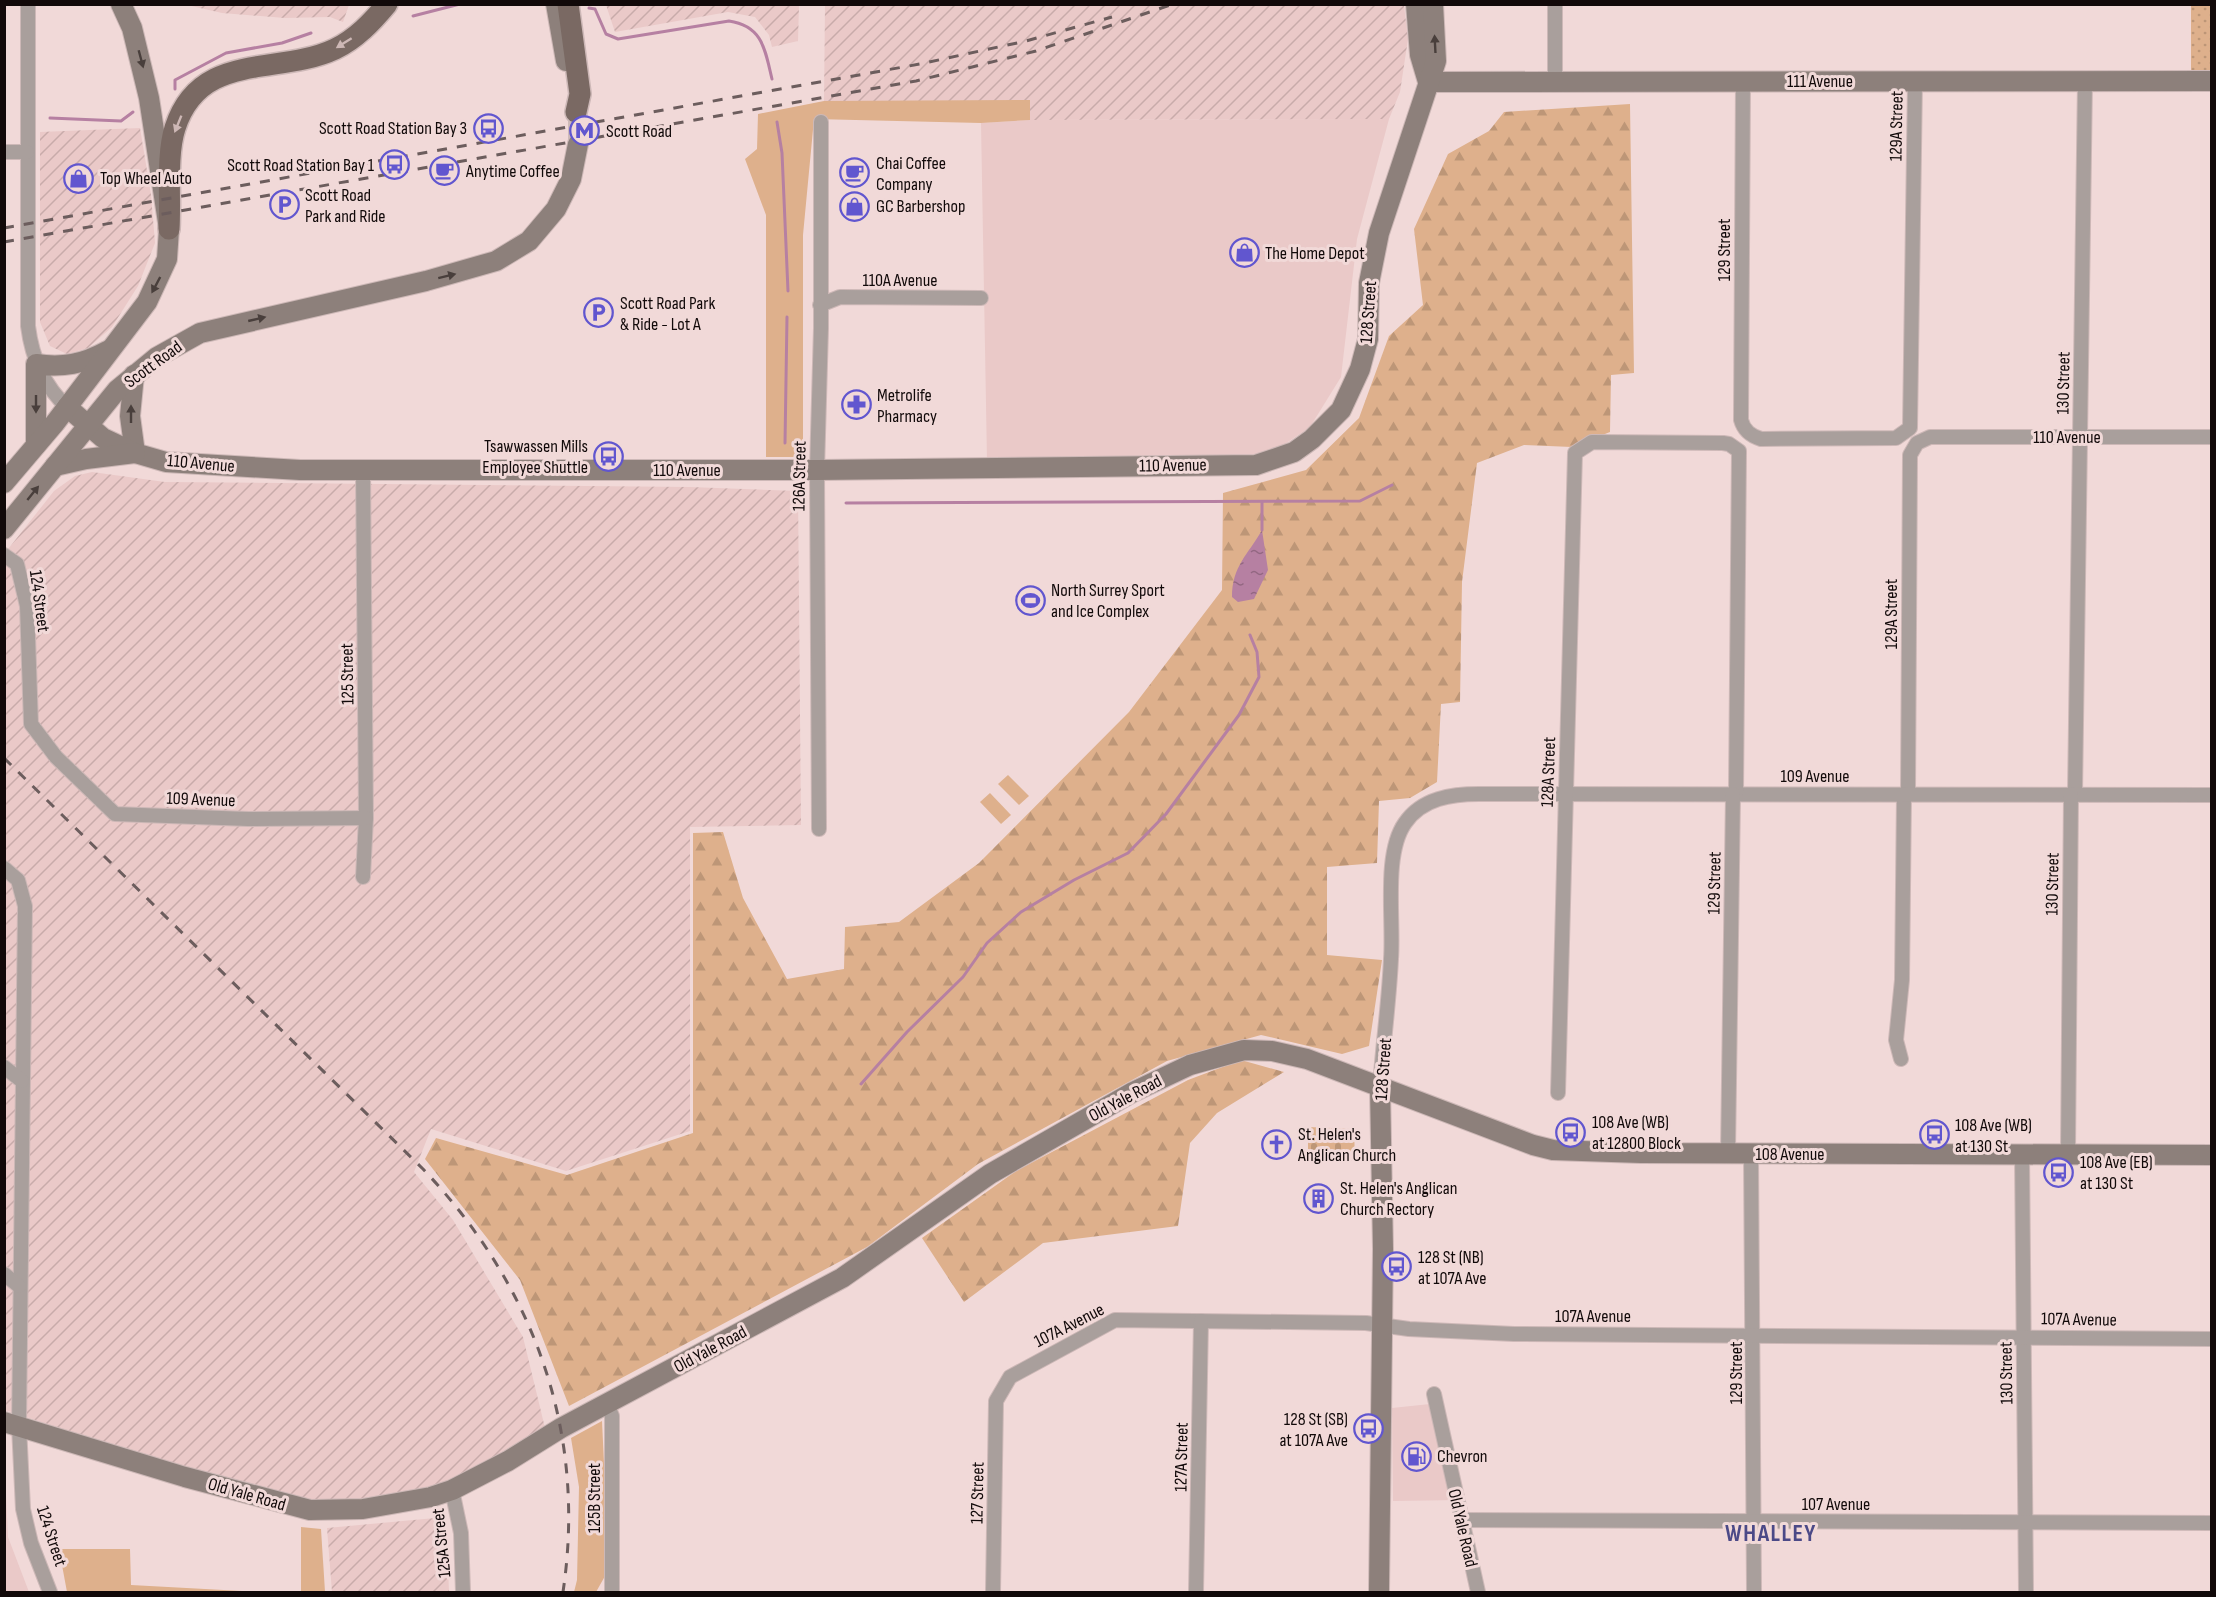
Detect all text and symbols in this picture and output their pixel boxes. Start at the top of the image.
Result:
one-way arrow [1431,34,1440,53]
one-way arrow [336,38,352,49]
one-way arrow [136,50,146,69]
street label: 111 Avenue [1787,71,1853,92]
street label: 129A Street [1885,90,1908,161]
bus stop icon: Scott Road Station Bay 3 [472,112,504,144]
metro station icon: Scott Road [569,115,601,147]
one-way arrow [173,116,183,134]
place label: Scott Road Station Bay 3 [319,118,467,139]
place label: Scott Road [606,121,672,142]
bus stop icon: Scott Road Station Bay 1 [379,149,411,181]
place label: Chai Coffee Company [876,153,946,195]
place label: Scott Road Station Bay 1 [227,155,375,176]
cafe icon: Anytime Coffee [429,155,461,187]
cafe icon: Chai Coffee Company [839,157,871,189]
place label: Anytime Coffee [465,161,560,182]
shop icon: Top Wheel Auto [63,162,95,194]
place label: Top Wheel Auto [100,168,192,189]
place label: Scott Road Park and Ride [305,185,386,227]
parking icon: Scott Road Park and Ride [268,189,300,221]
shop icon: GC Barbershop [839,190,871,222]
place label: GC Barbershop [876,196,965,217]
street label: 129 Street [1714,218,1735,281]
shop icon: The Home Depot [1228,237,1260,269]
place label: The Home Depot [1265,243,1365,264]
one-way arrow [438,270,456,280]
street label: 110A Avenue [862,270,938,291]
one-way arrow [151,277,161,294]
street label: 128 Street [1356,280,1381,344]
place label: Scott Road Park & Ride - Lot A [620,293,715,335]
parking icon: Scott Road Park & Ride - Lot A [583,297,615,329]
one-way arrow [247,314,266,323]
street label: Scott Road [120,336,186,392]
street label: 130 Street [2052,351,2075,415]
place label: Metrolife Pharmacy [877,385,937,427]
pharmacy icon: Metrolife Pharmacy [840,389,872,421]
one-way arrow [31,395,41,414]
one-way arrow [126,405,136,424]
street label: 110 Avenue [2033,427,2101,448]
place label: Tsawwassen Mills Employee Shuttle [482,436,588,478]
bus stop icon: Tsawwassen Mills Employee Shuttle [593,440,625,472]
street label: 126A Street [788,440,811,511]
street label: 110 Avenue [166,450,235,477]
street label: 110 Avenue [1139,454,1207,477]
street label: 110 Avenue [653,460,721,481]
one-way arrow [26,486,39,501]
street label: 124 Street [25,569,54,634]
street label: 129A Street [1881,578,1902,649]
place label: North Surrey Sport and Ice Complex [1051,580,1165,622]
sports icon: North Surrey Sport and Ice Complex [1014,584,1046,616]
street label: 125 Street [336,642,359,705]
street label: 128A Street [1537,736,1560,808]
street label: 109 Avenue [1780,766,1850,787]
street label: 109 Avenue [166,788,236,811]
street label: 129 Street [1703,851,1726,915]
street label: 130 Street [2041,852,2064,916]
street label: 128 Street [1371,1037,1396,1101]
street label: Old Yale Road [1085,1070,1165,1126]
place label: 108 Ave (WB) at 12800 Block [1592,1112,1681,1154]
place label: 108 Ave (WB) at 130 St [1955,1115,2032,1157]
bus stop icon: 108 Ave (WB) at 12800 Block [1555,1116,1587,1148]
bus stop icon: 108 Ave (WB) at 130 St [1918,1119,1950,1151]
place label: St. Helen's Anglican Church [1297,1124,1396,1166]
church icon: St. Helen's Anglican Church [1261,1128,1293,1160]
street label: 108 Avenue [1755,1144,1825,1165]
place label: 108 Ave (EB) at 130 St [2080,1152,2153,1194]
bus stop icon: 108 Ave (EB) at 130 St [2043,1156,2075,1188]
place label: St. Helen's Anglican Church Rectory [1340,1178,1457,1220]
building icon: St. Helen's Anglican Church Rectory [1303,1182,1335,1214]
place label: 128 St (NB) at 107A Ave [1418,1247,1487,1289]
bus stop icon: 128 St (NB) at 107A Ave [1381,1251,1413,1283]
street label: 107A Avenue [1031,1299,1108,1352]
street label: 107A Avenue [1555,1306,1631,1327]
street label: 107A Avenue [2041,1308,2117,1331]
street label: Old Yale Road [670,1321,750,1377]
street label: 129 Street [1726,1341,1747,1404]
street label: 130 Street [1995,1341,2018,1405]
place label: 128 St (SB) at 107A Ave [1279,1409,1348,1451]
bus stop icon: 128 St (SB) at 107A Ave [1353,1413,1385,1445]
street label: 127A Street [1170,1422,1193,1492]
fuel station icon: Chevron [1400,1440,1432,1472]
place label: Chevron [1437,1446,1488,1467]
street label: 127 Street [966,1461,989,1524]
street label: 125B Street [584,1462,605,1533]
street label: Old Yale Road [206,1473,288,1516]
street label: Old Yale Road [1443,1487,1482,1569]
street label: 107 Avenue [1802,1494,1870,1515]
street label: 124 Street [32,1503,71,1569]
street label: 125A Street [427,1507,456,1579]
district label: WHALLEY [1725,1519,1817,1548]

